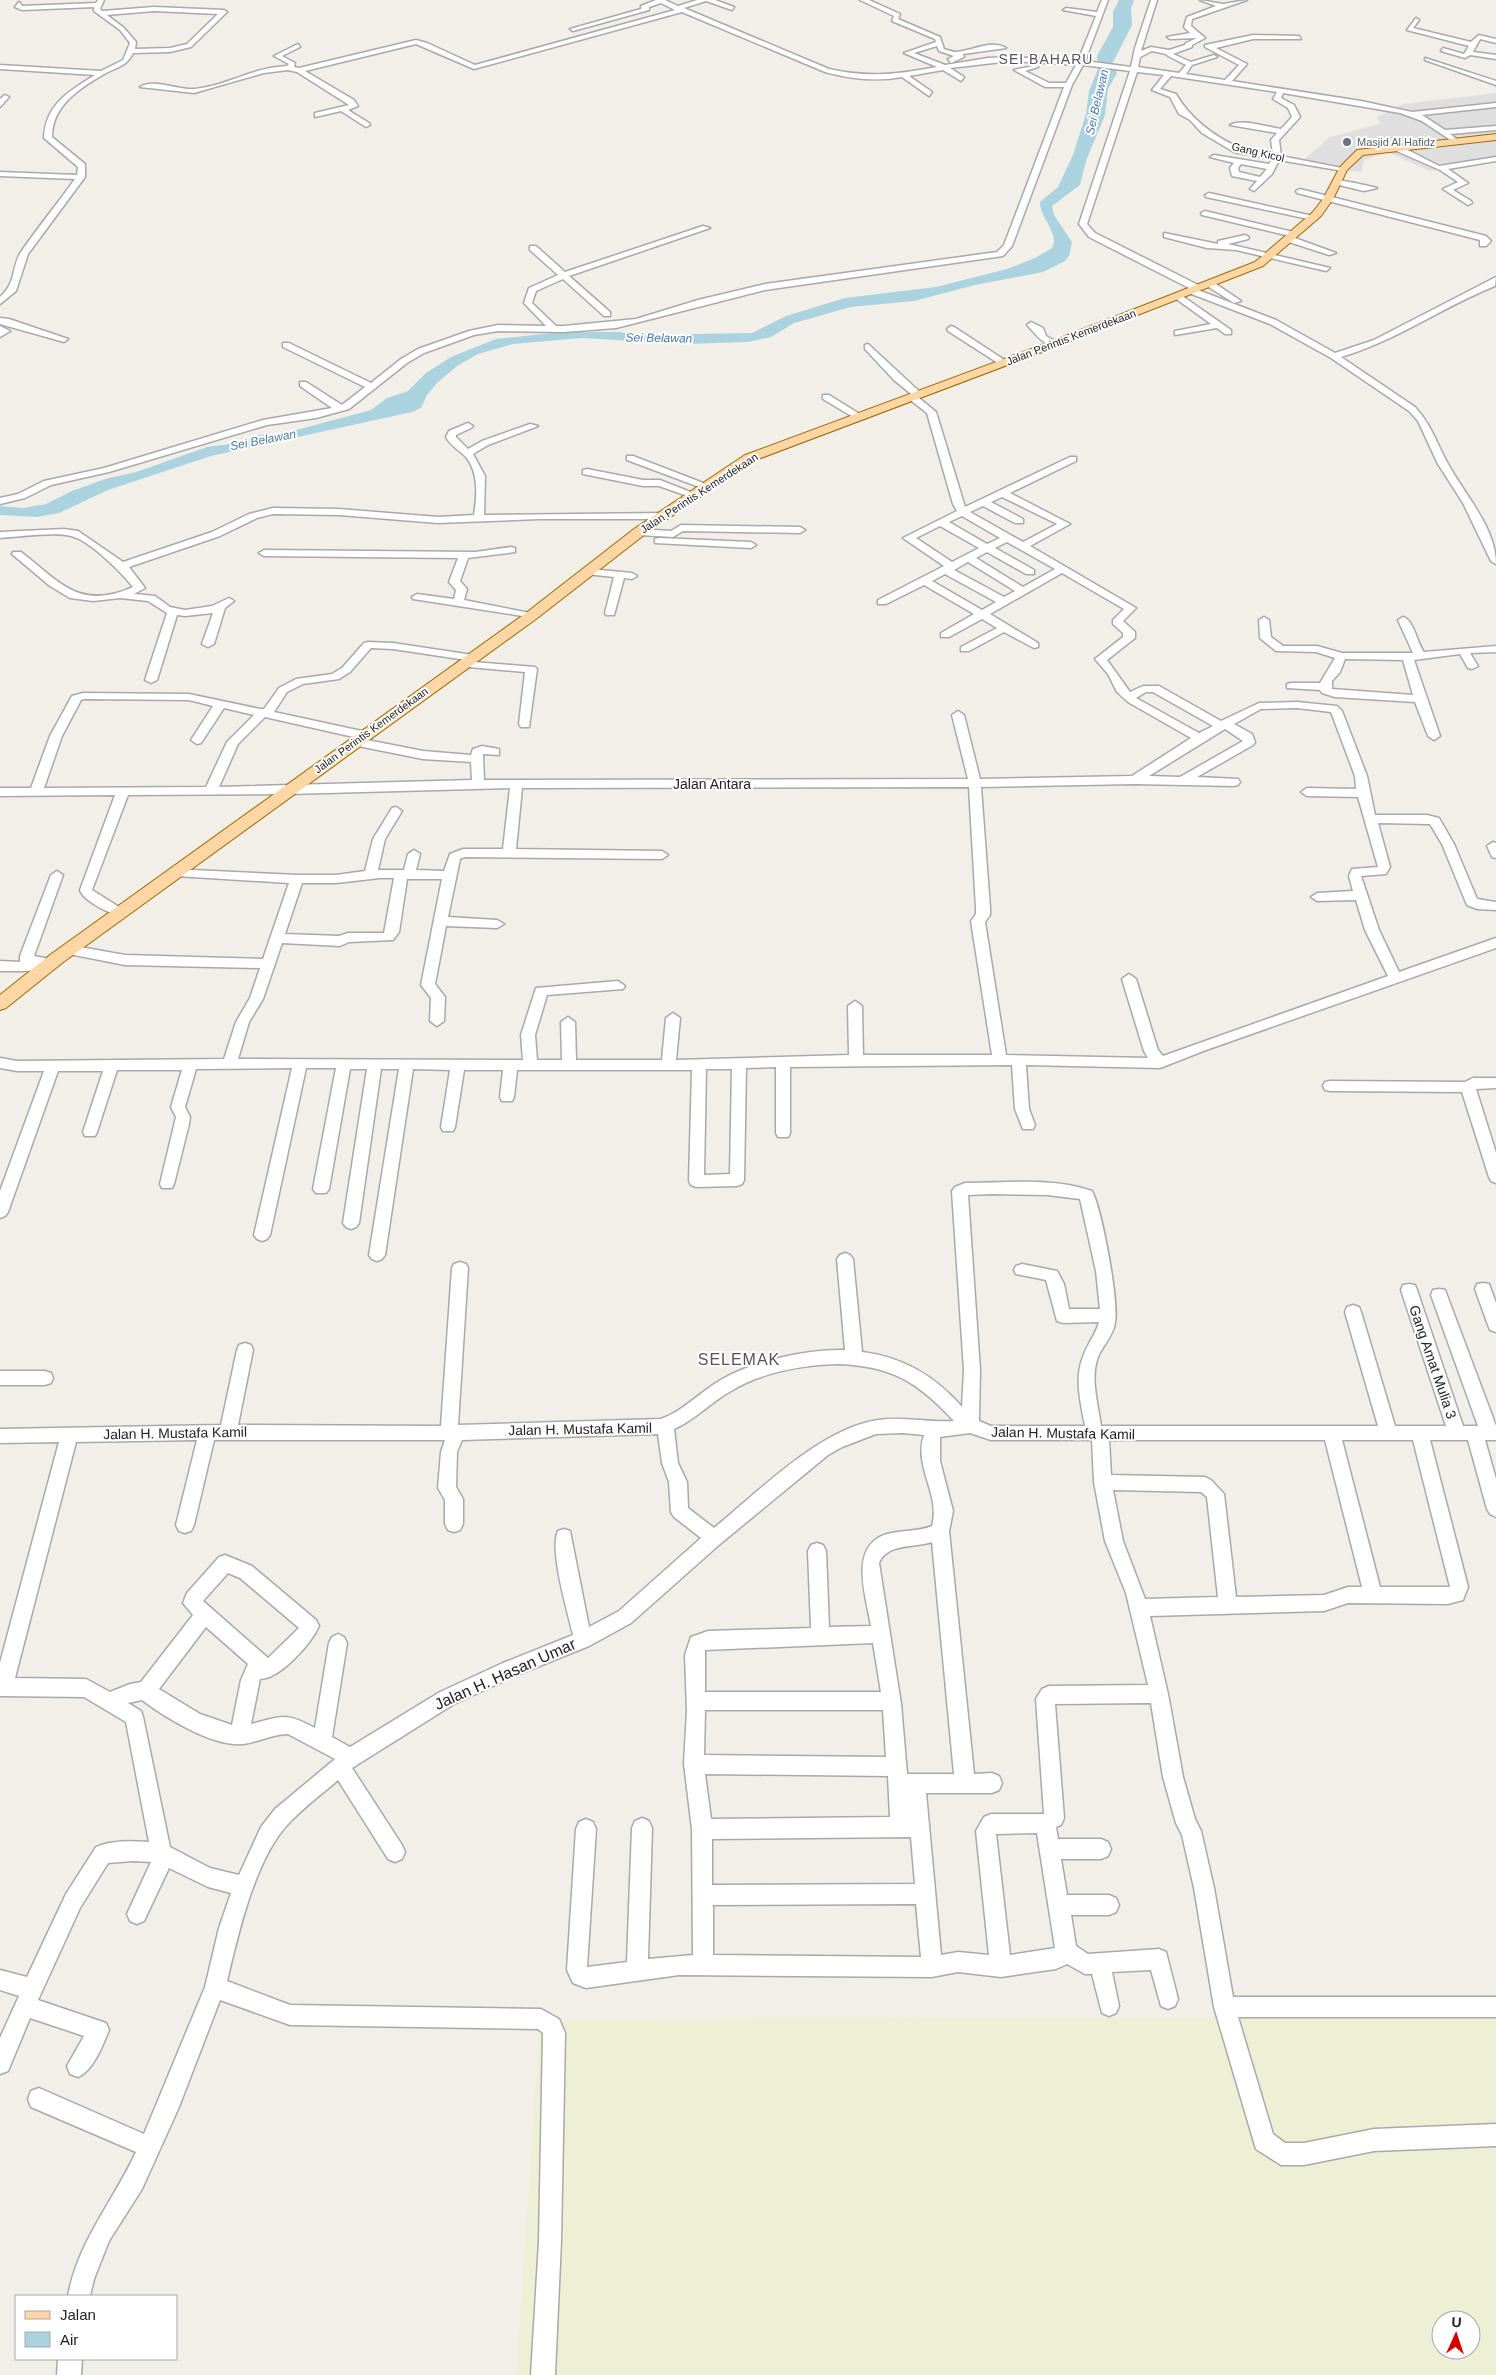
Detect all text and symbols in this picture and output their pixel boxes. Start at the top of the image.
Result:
district label: SEI BAHARU [999,51,1093,67]
water label: Sei Belawan [1083,68,1111,136]
marker: Masjid Al Hafidz [1341,136,1353,148]
place label: Masjid Al Hafidz [1357,136,1435,148]
street label: Gang Kicol [1230,140,1286,164]
street label: Jalan Perintis Kemerdekaan [1005,307,1137,367]
water label: Sei Belawan [626,330,693,346]
water label: Sei Belawan [229,427,297,453]
street label: Jalan Perintis Kemerdekaan [638,451,760,535]
street label: Jalan Perintis Kemerdekaan [312,685,430,775]
street label: Jalan Antara [673,776,751,792]
street label: Gang Amat Mulia 3 [1406,1303,1460,1421]
district label: SELEMAK [698,1351,780,1368]
street label: Jalan H. Mustafa Kamil [508,1420,652,1438]
street label: Jalan H. Mustafa Kamil [103,1424,247,1442]
street label: Jalan H. Mustafa Kamil [991,1424,1135,1442]
street label: Jalan H. Hasan Umar [432,1635,579,1713]
legend [15,2295,178,2360]
text: Jalan [60,2306,96,2323]
north arrow [1431,2310,1481,2360]
text: U [1451,2314,1462,2330]
text: Air [60,2331,78,2348]

